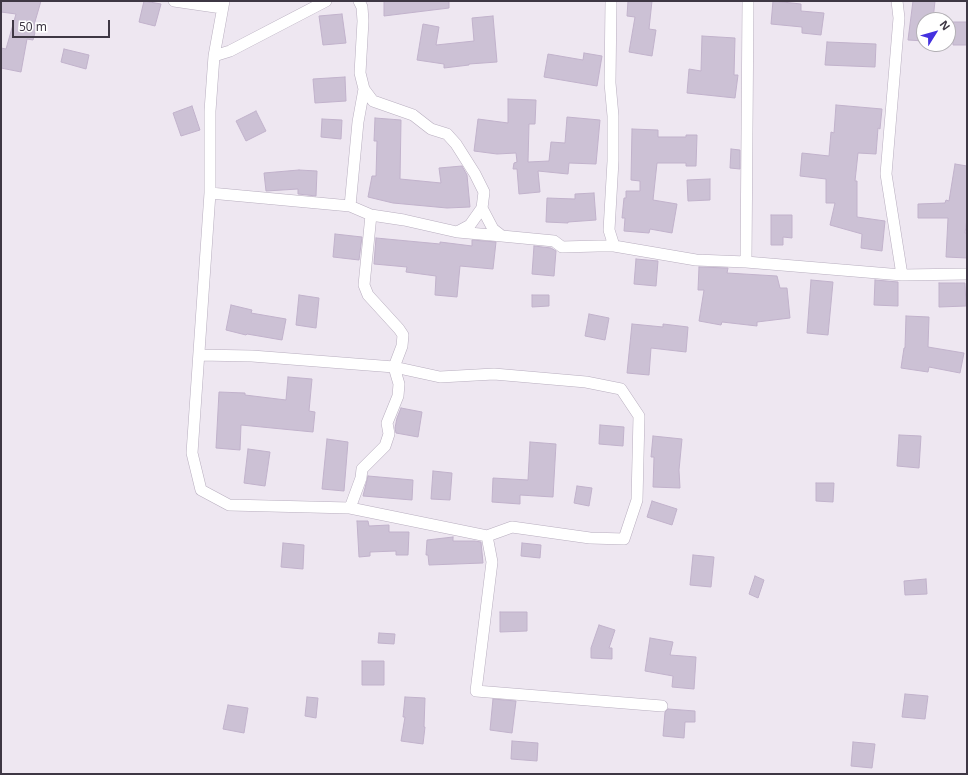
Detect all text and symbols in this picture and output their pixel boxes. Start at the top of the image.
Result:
scale bar [14,12,112,38]
north arrow [916,12,956,52]
text: N [936,17,954,33]
text: 50 m [19,18,47,35]

